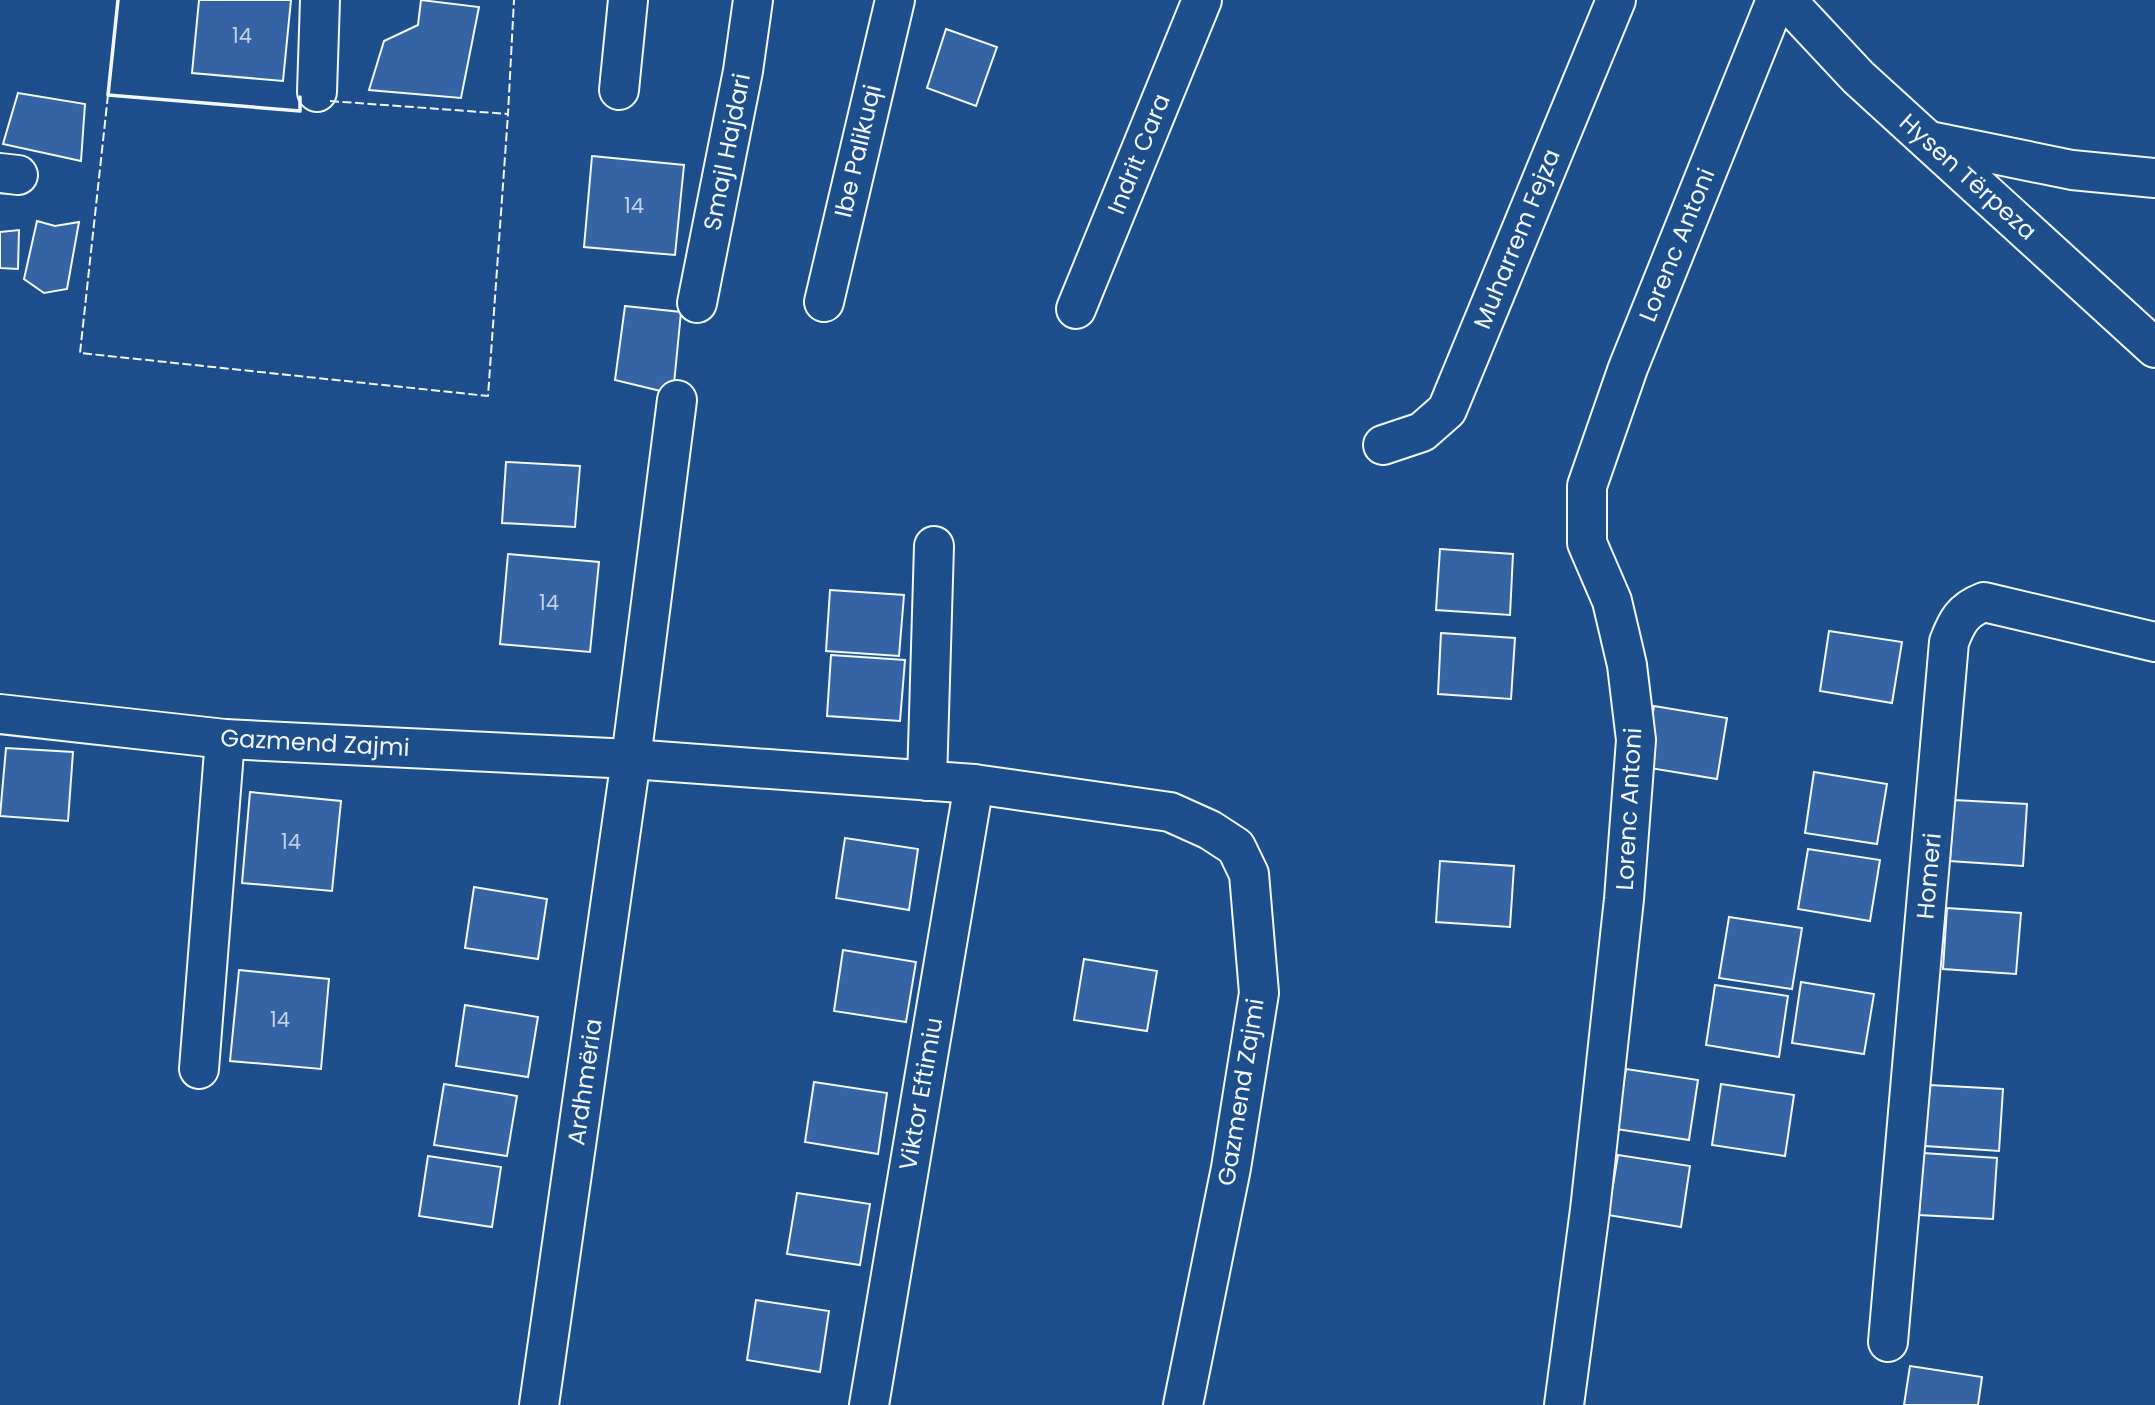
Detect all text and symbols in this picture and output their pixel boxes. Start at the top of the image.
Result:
house number: 14 [232,21,252,50]
street label: Smajl Hajdari [695,71,758,233]
street label: Ibe Palikuqi [826,81,889,220]
street label: Indrit Cara [1099,89,1178,219]
street label: Hysen Tërpeza [1893,106,2044,247]
street label: Muharrem Fejza [1465,144,1568,334]
street label: Lorenc Antoni [1631,163,1722,326]
house number: 14 [624,191,644,220]
house number: 14 [539,588,559,617]
street label: Gazmend Zajmi [220,721,410,764]
street label: Lorenc Antoni [1608,727,1649,891]
house number: 14 [281,827,301,856]
street label: Homeri [1908,831,1949,920]
street label: Gazmend Zajmi [1209,996,1272,1188]
house number: 14 [270,1005,290,1034]
street label: Viktor Eftimiu [891,1015,950,1173]
street label: Ardhmëria [559,1017,610,1147]

